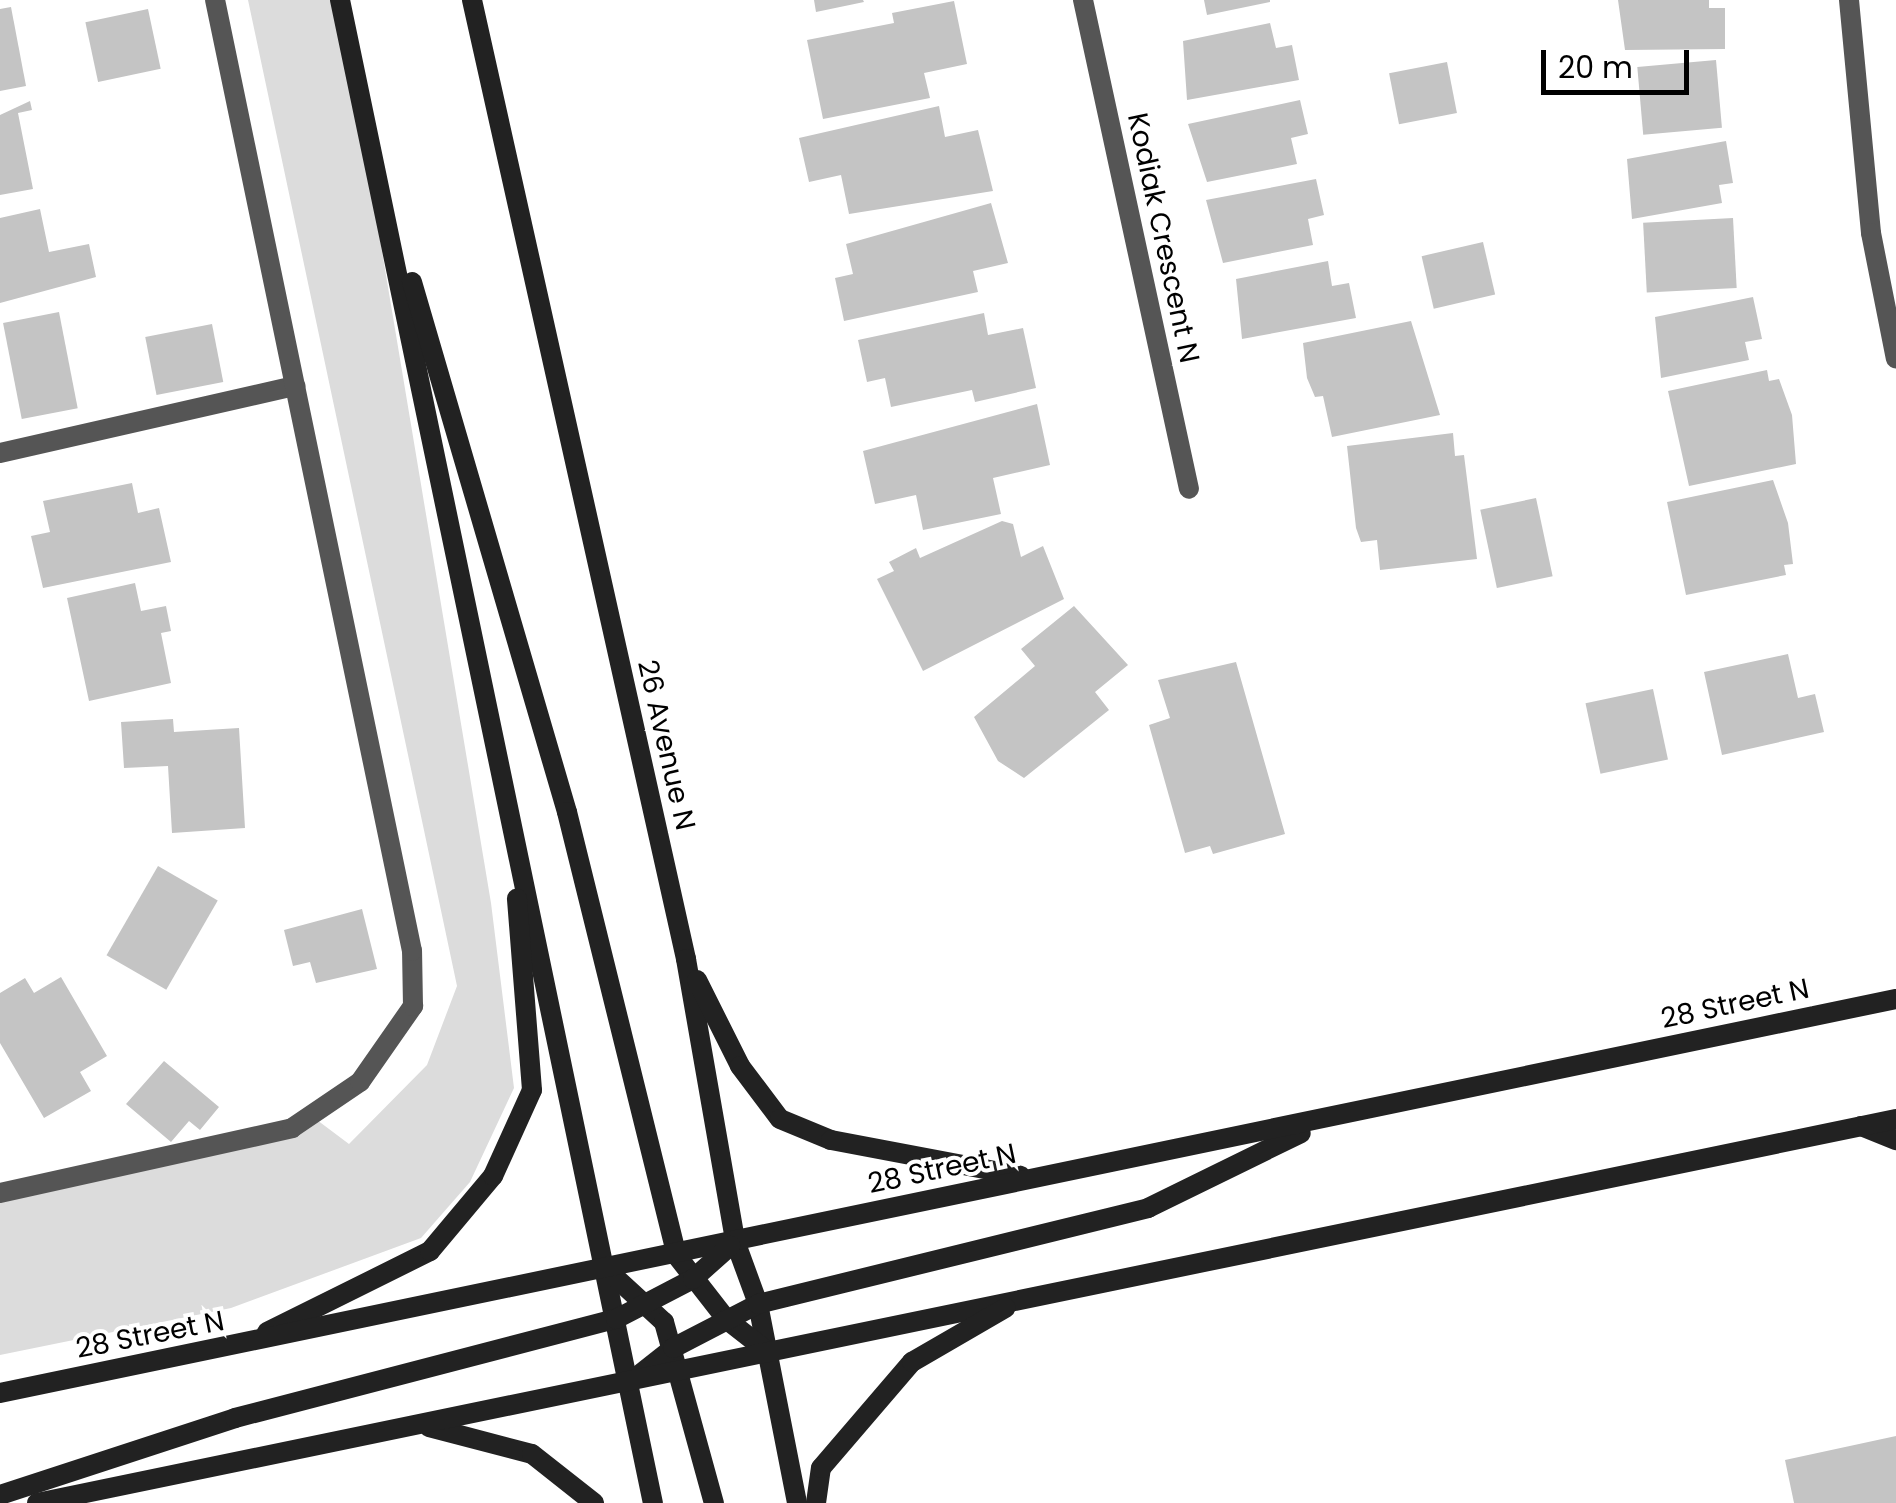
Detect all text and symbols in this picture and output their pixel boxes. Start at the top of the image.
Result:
scale bar [1546,30,1694,92]
text: 20 m [1558,46,1633,89]
street label: Kodiak Crescent N [1120,110,1206,366]
street label: 26 Avenue N [630,657,702,833]
street label: 28 Street N [1658,972,1812,1036]
street label: 28 Street N [865,1137,1019,1201]
street label: 28 Street N [73,1304,227,1366]

